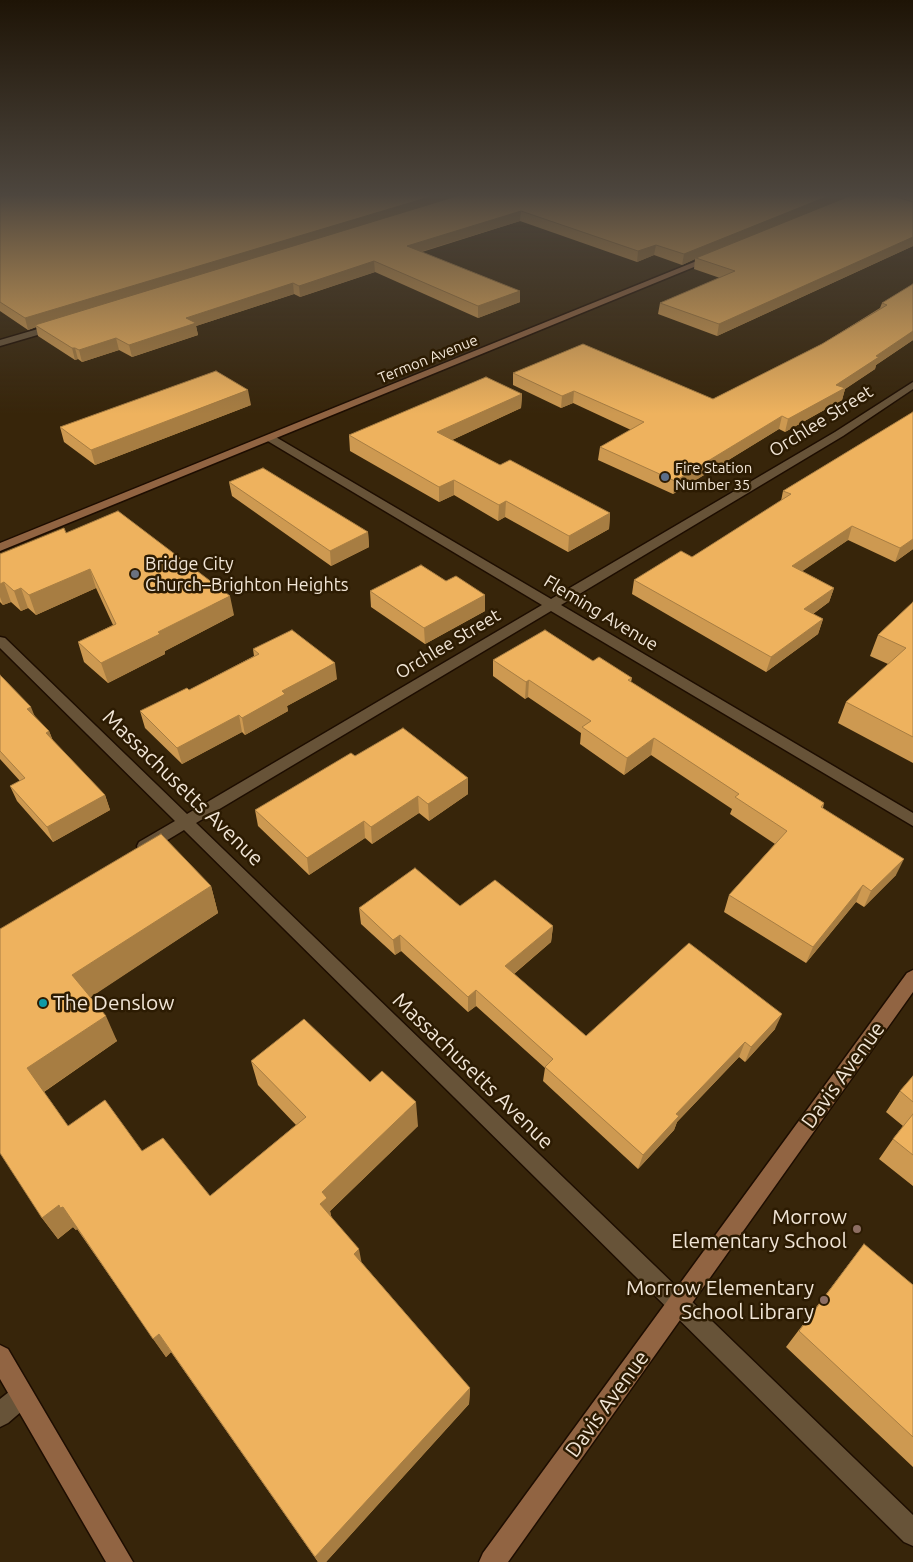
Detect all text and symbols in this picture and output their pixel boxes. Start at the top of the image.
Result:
street label: Termon Avenue [376,331,480,387]
street label: Orchlee Street [765,380,877,462]
place label: Fire Station Number 35 [675,459,752,494]
marker: Fire Station Number 35 [659,471,671,483]
place label: Bridge City Church–Brighton Heights [145,553,349,596]
marker: Bridge City Church–Brighton Heights [129,568,141,580]
street label: Fleming Avenue [540,570,662,656]
street label: Orchlee Street [392,604,504,684]
street label: Massachusetts Avenue [97,705,269,871]
street label: Massachusetts Avenue [387,988,559,1154]
place label: The Denslow [53,990,175,1016]
marker: The Denslow [37,997,49,1009]
street label: Davis Avenue [796,1017,890,1133]
place label: Morrow Elementary School [671,1204,847,1254]
marker: Morrow Elementary School [851,1223,863,1235]
place label: Morrow Elementary School Library [626,1275,814,1325]
marker: Morrow Elementary School Library [818,1294,830,1306]
street label: Davis Avenue [560,1346,654,1462]

